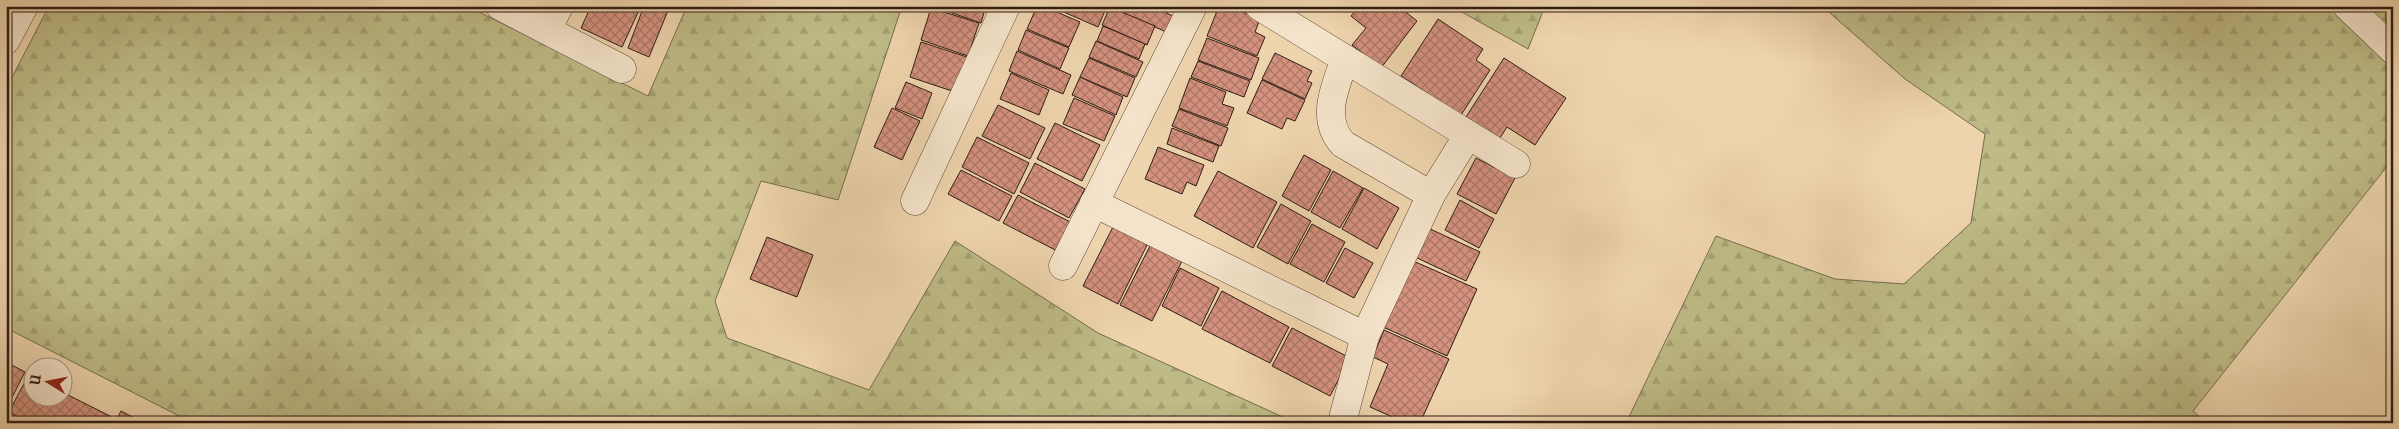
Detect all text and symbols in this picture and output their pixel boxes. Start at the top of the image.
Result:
north arrow [22,356,72,406]
text: U [26,373,45,388]

